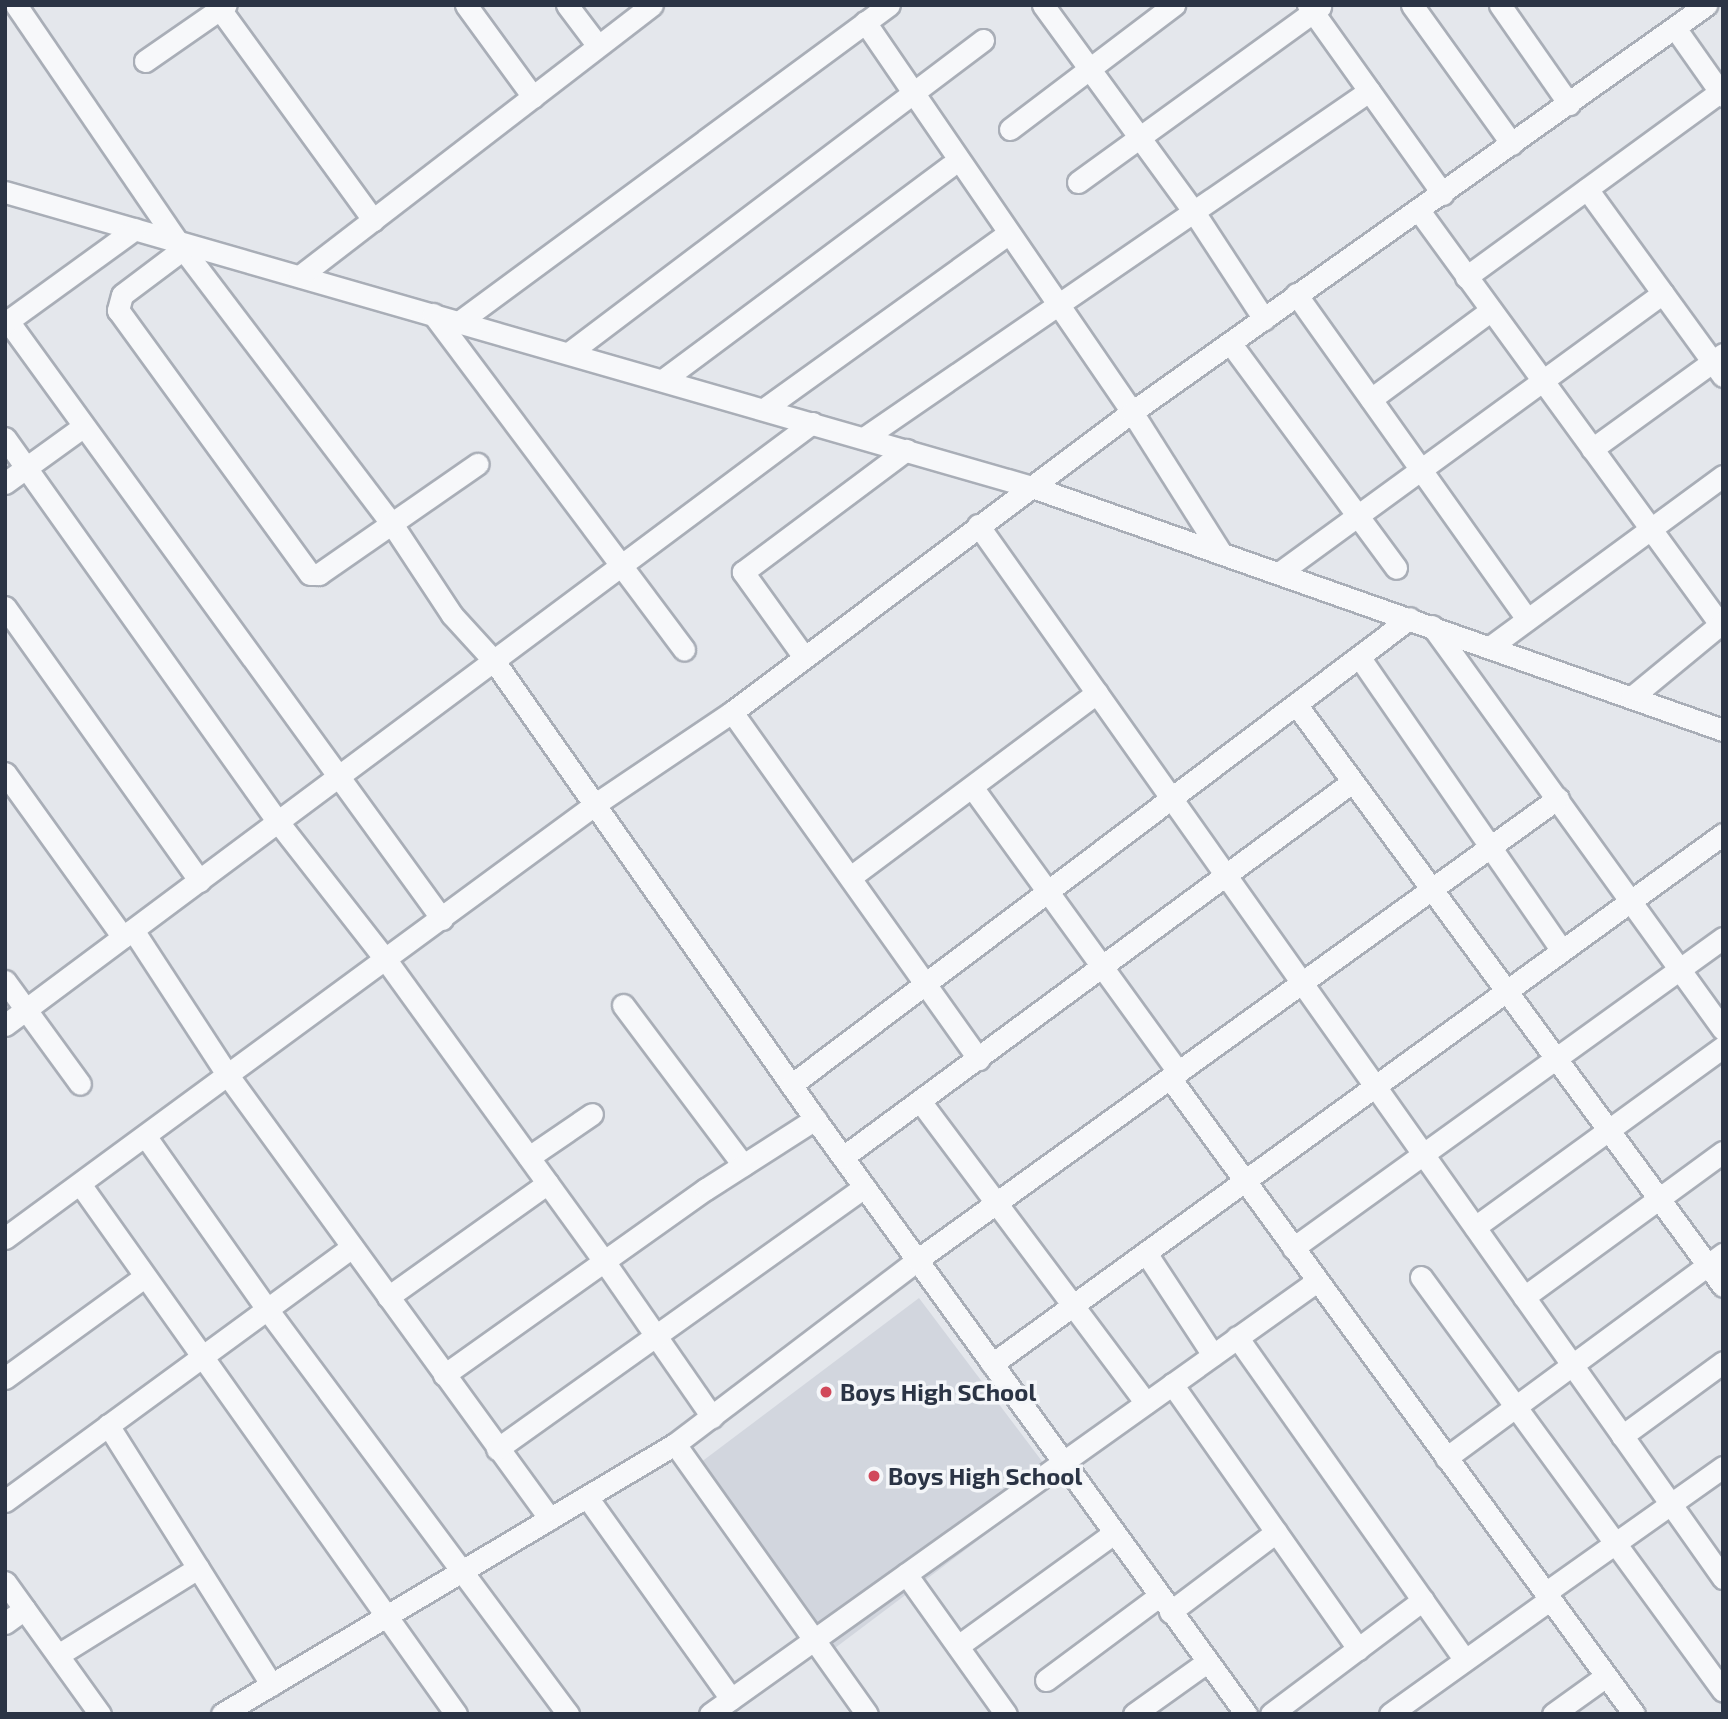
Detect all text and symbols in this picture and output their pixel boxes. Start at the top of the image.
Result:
place label: Boys High SChool [840,1378,1036,1406]
marker: Boys High SChool [818,1384,834,1400]
place label: Boys High School [888,1462,1082,1490]
marker: Boys High School [866,1468,882,1484]

